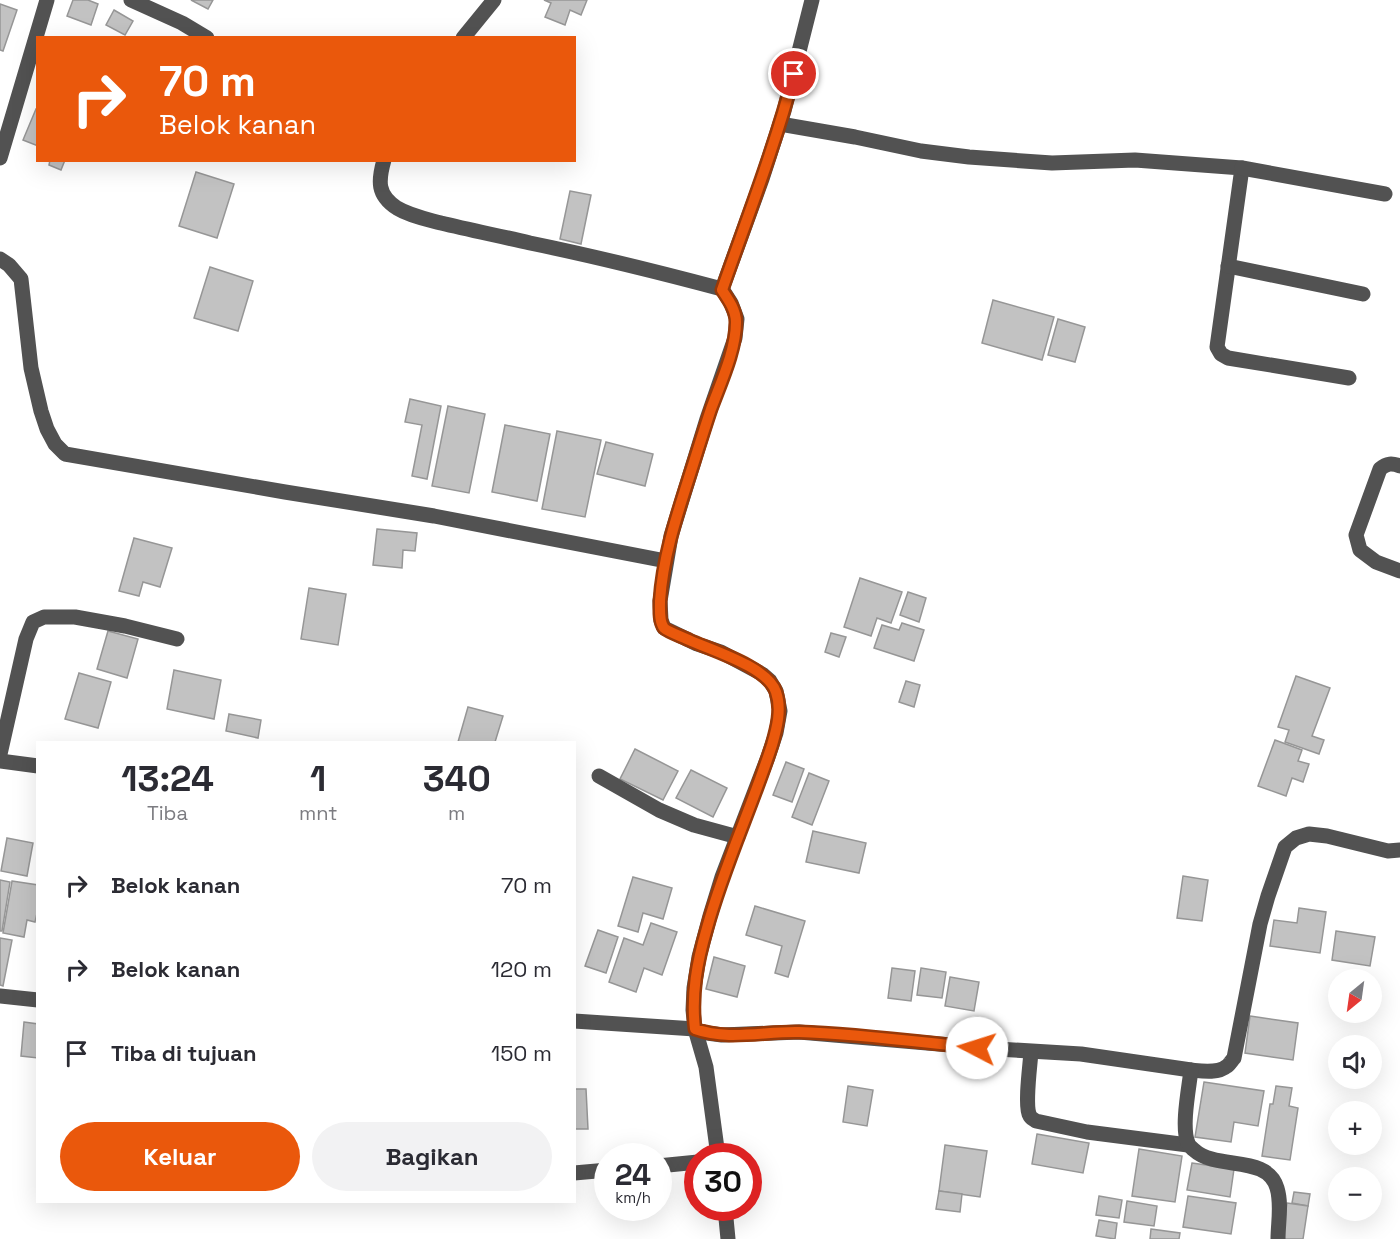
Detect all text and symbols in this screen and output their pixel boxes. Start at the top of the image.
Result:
pin [768,48,819,99]
text: 70 m [159,55,256,108]
icon: arrive [777,57,810,90]
icon: right [60,60,138,138]
text: Belok kanan [159,107,316,142]
text: 13:24 [121,756,214,802]
text: 1 [310,756,326,802]
text: 340 [423,756,491,802]
text: Tiba [147,800,188,826]
text: mnt [299,800,337,826]
text: m [448,800,465,826]
icon: right [60,869,93,902]
text: Belok kanan [111,871,240,899]
text: 70 m [501,871,552,899]
icon: right [60,953,93,986]
text: Belok kanan [111,955,240,983]
text: 120 m [491,955,552,983]
north arrow [1328,969,1382,1023]
map controls [1328,969,1382,1221]
position arrow [945,1016,1009,1080]
button: sound [1328,1035,1382,1089]
icon: arrive [60,1037,93,1070]
text: Tiba di tujuan [111,1039,257,1067]
text: 150 m [491,1039,552,1067]
button: + [1328,1101,1382,1155]
button: Keluar [60,1122,300,1191]
button: Bagikan [312,1122,552,1191]
speed limit sign: 30 [684,1143,762,1221]
text: 24 [615,1155,651,1194]
button: − [1328,1167,1382,1221]
text: km/h [615,1188,651,1207]

